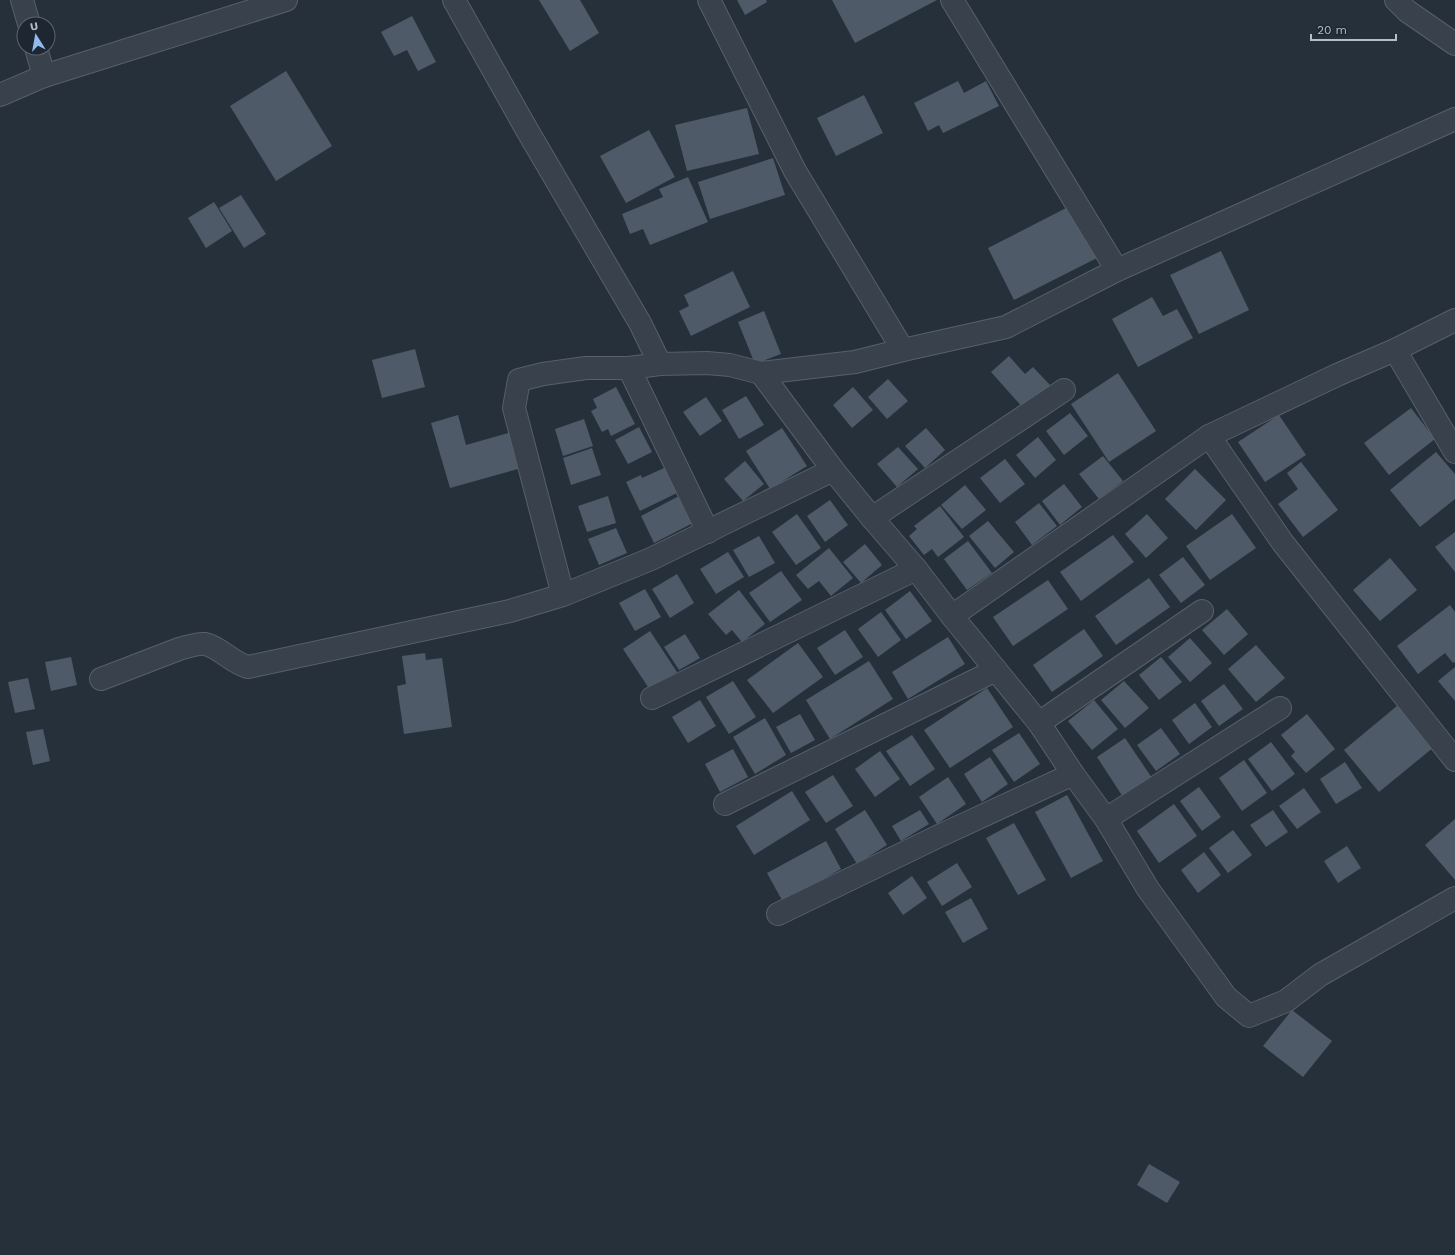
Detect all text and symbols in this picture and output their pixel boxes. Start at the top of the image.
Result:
north arrow [16,16,56,56]
scale bar [1311,16,1396,42]
text: U [29,20,39,34]
text: 20 m [1317,23,1347,37]

